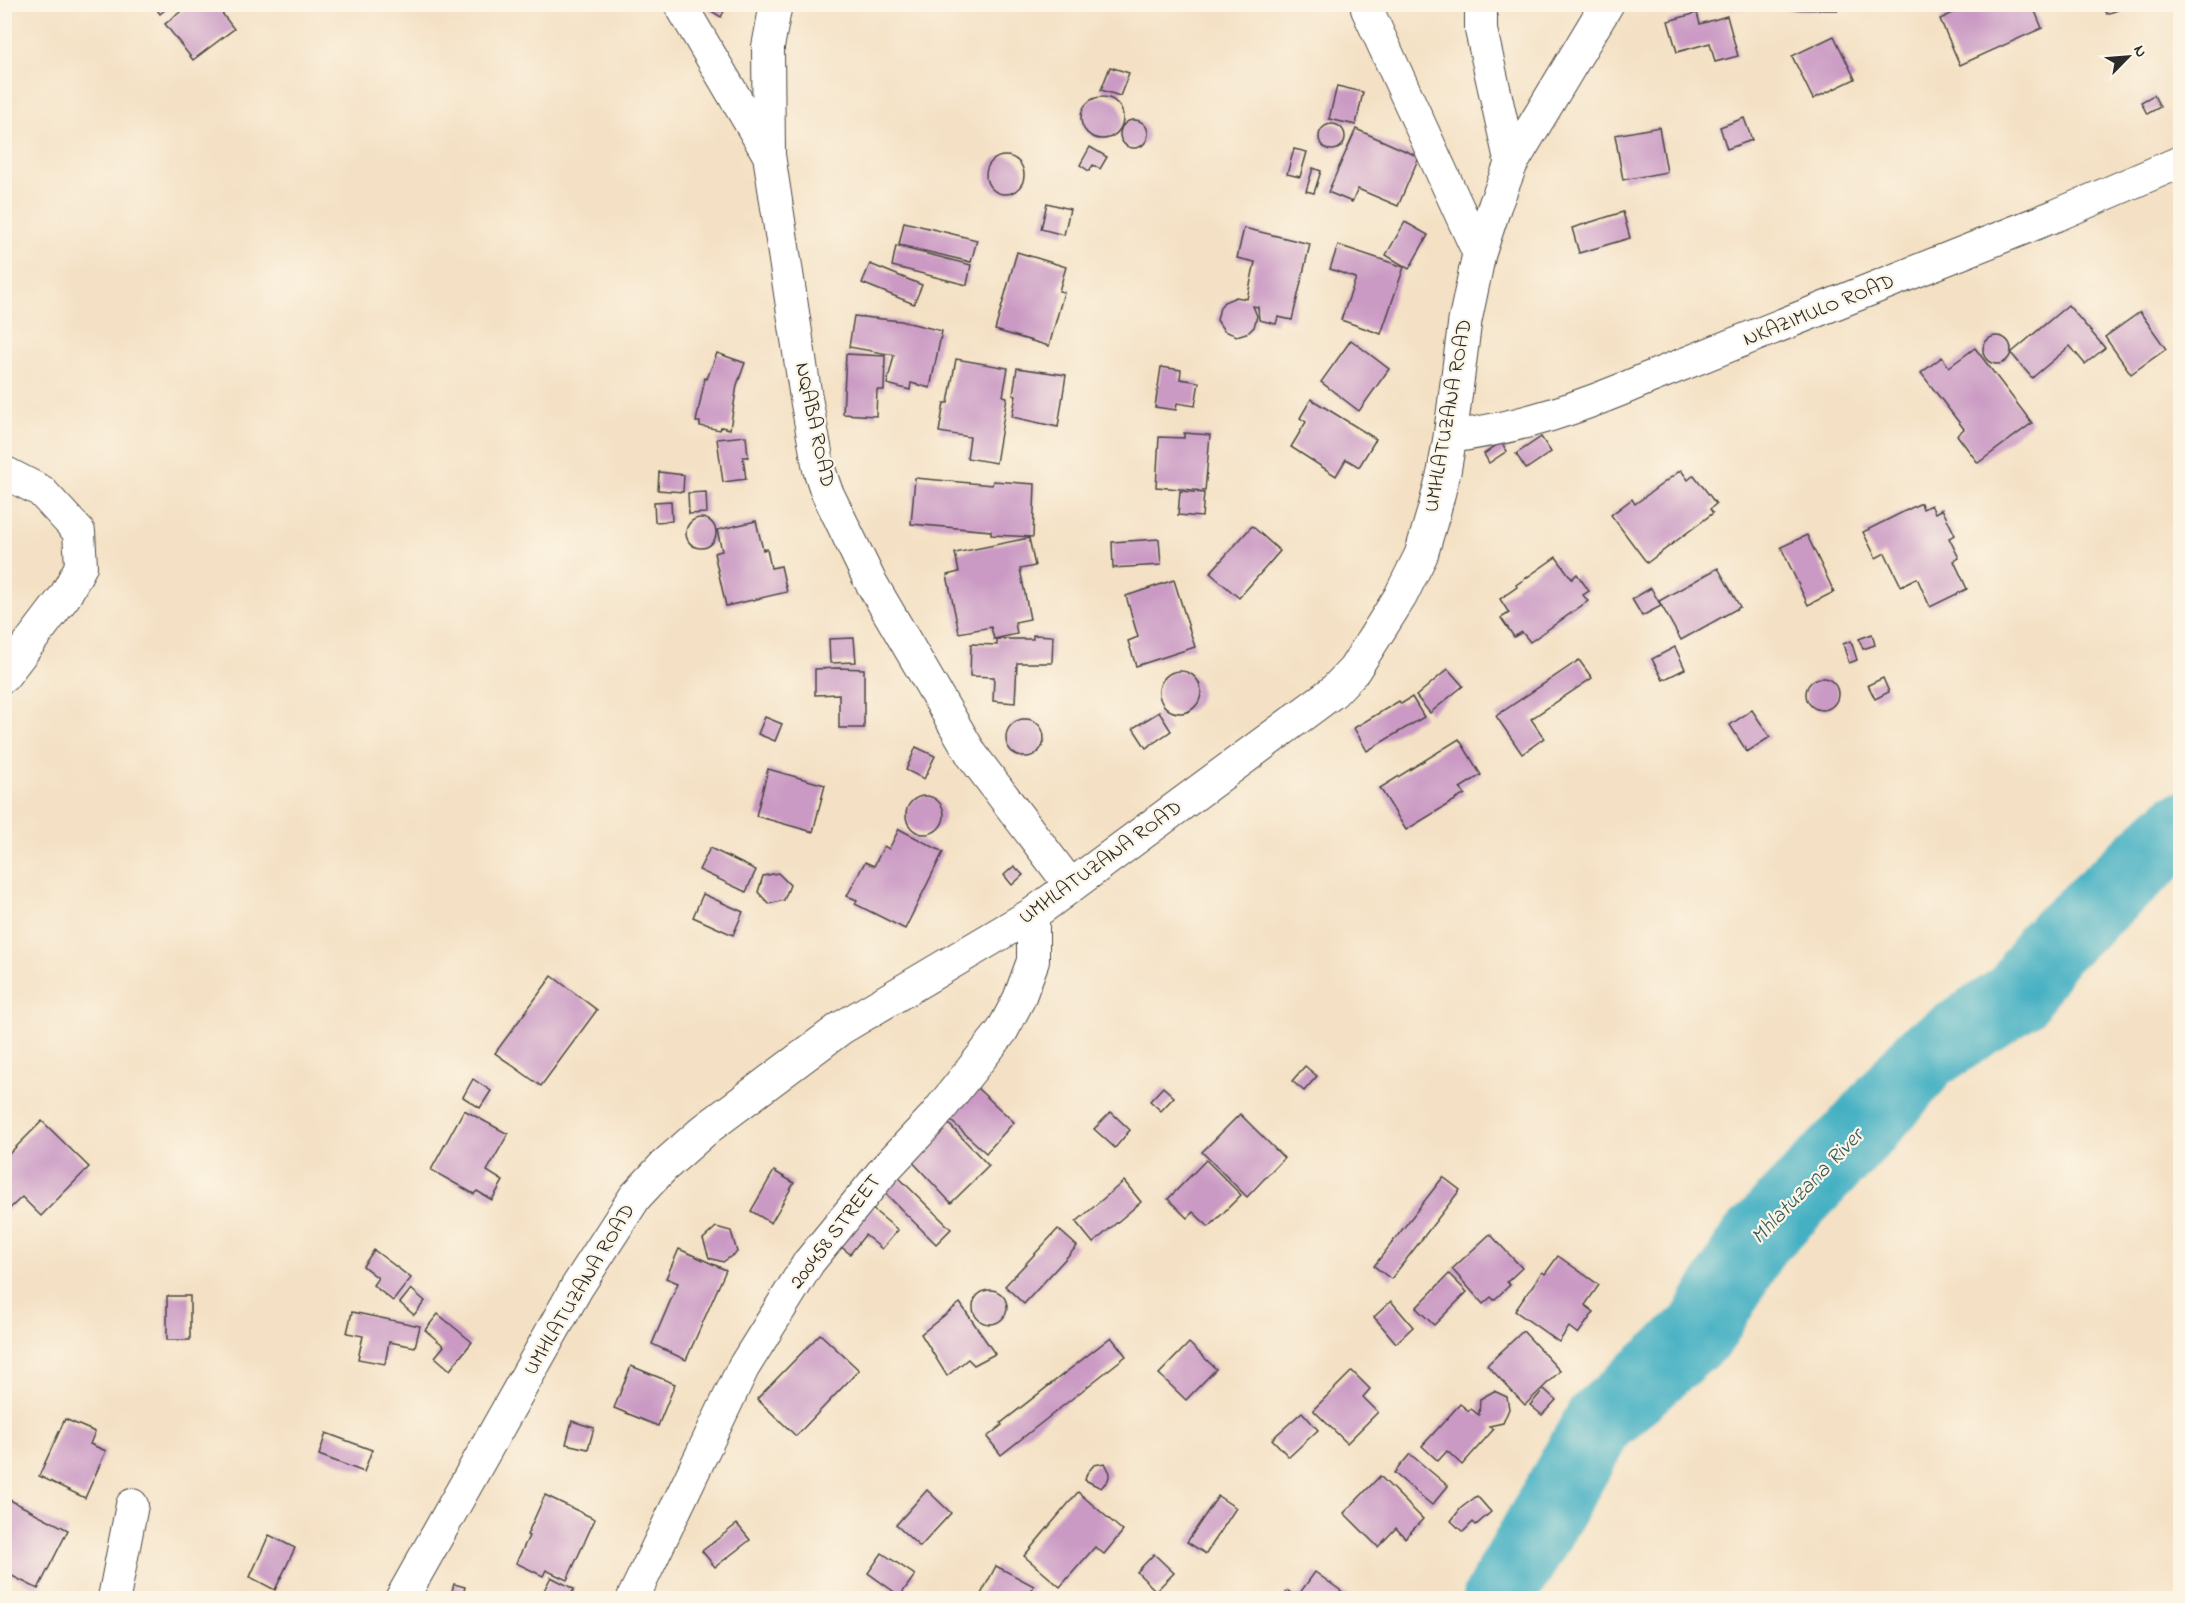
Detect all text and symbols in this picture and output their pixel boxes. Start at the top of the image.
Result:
north arrow [2098,27,2158,87]
text: N [2127,42,2153,62]
street label: NKAZIMULO ROAD [1739,267,1899,355]
street label: UMHLATUZANA ROAD [1417,317,1481,515]
street label: NQABA ROAD [786,360,842,490]
street label: UMHLATUZANA ROAD [1013,793,1189,933]
water label: Mhlatuzana River [1744,1119,1874,1252]
street label: 200458 STREET [783,1168,889,1296]
street label: UMHLATUZANA ROAD [517,1199,643,1381]

